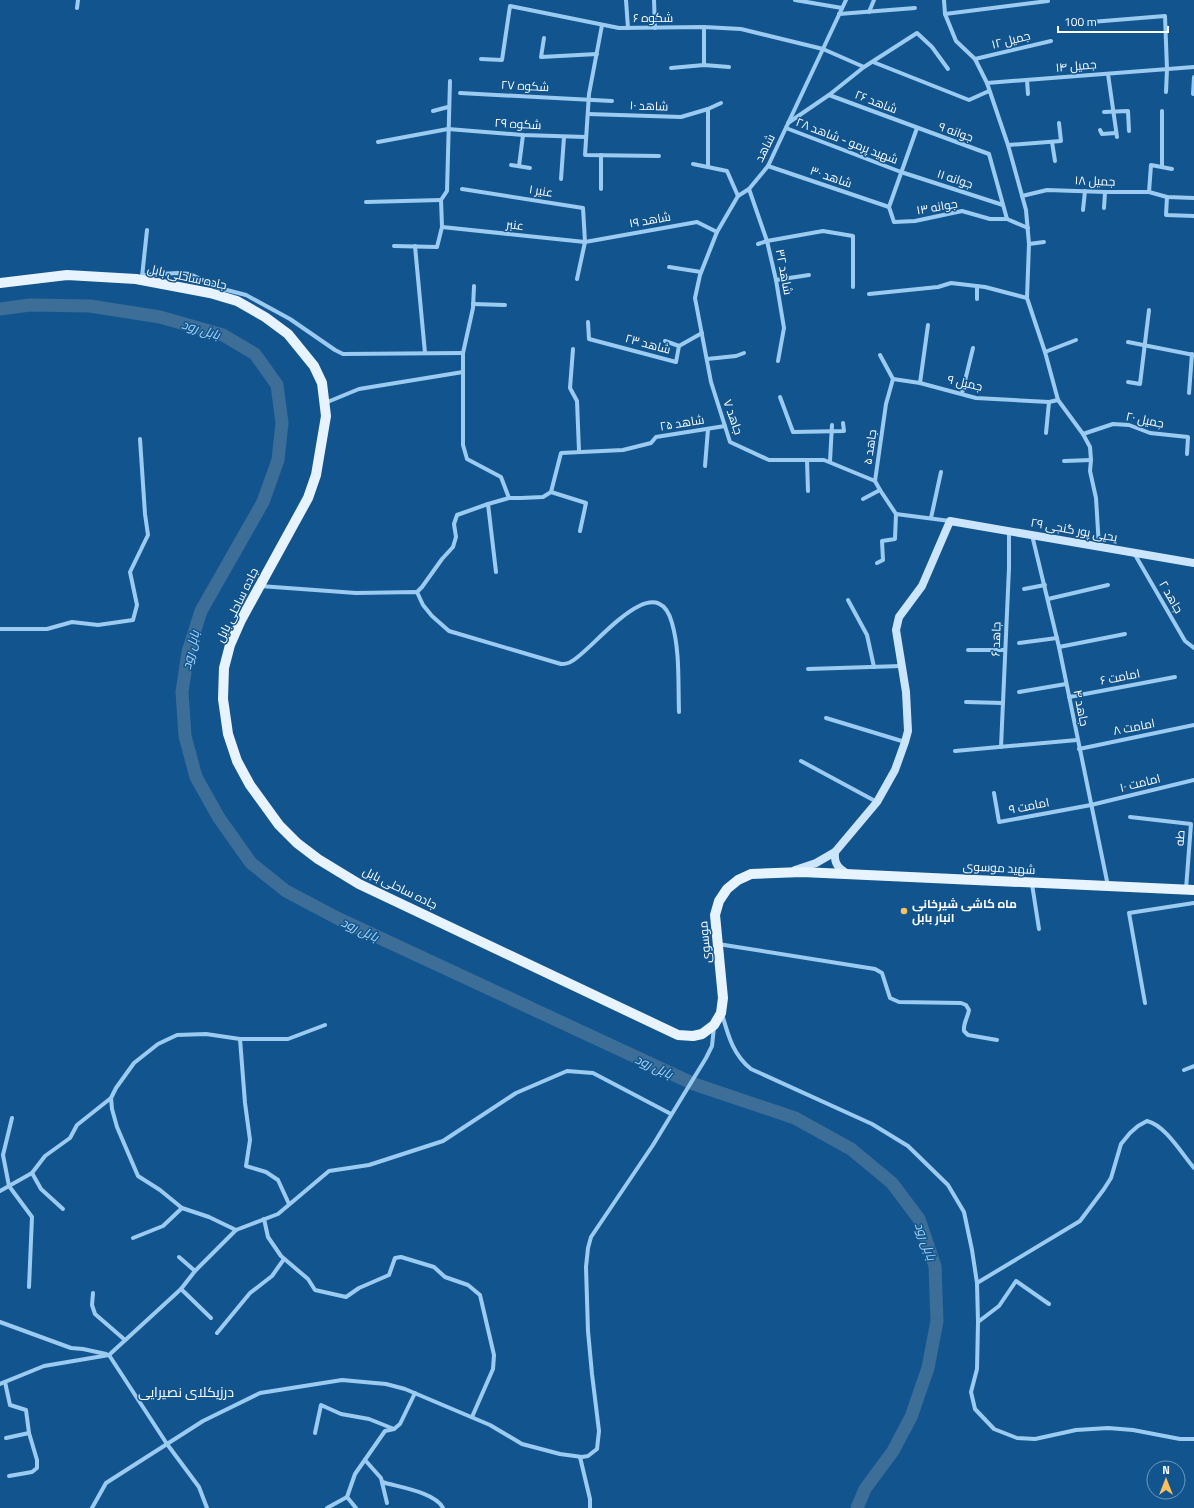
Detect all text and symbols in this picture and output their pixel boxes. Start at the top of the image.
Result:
street label: شکوه ۶ [633,8,673,27]
scale bar [1058,8,1168,34]
text: 100 m [1064,12,1097,31]
street label: جمیل ۱۲ [989,26,1032,53]
street label: جمیل ۱۴ [1055,54,1097,77]
street label: شکوه ۲۷ [500,75,550,96]
street label: شاهد ۲۶ [852,85,900,118]
street label: شاهد ۱۰ [629,95,669,116]
street label: شهید پرمو - شاهد ۲۸ [793,112,901,169]
street label: شکوه ۲۹ [494,113,542,134]
street label: جوانه ۹ [936,116,976,147]
street label: شاهد [749,130,780,165]
street label: شاهد ۳۰ [808,161,855,193]
street label: جوانه ۱۱ [935,164,976,193]
street label: جمیل ۱۸ [1074,170,1116,191]
street label: عنیر ۱ [528,179,554,202]
street label: جوانه ۱۳ [915,194,959,219]
street label: شاهد ۱۹ [628,206,672,233]
street label: عنبر [504,214,525,235]
street label: شاهد ۳۲ [771,247,798,297]
street label: جاده ساحلی بابل [145,259,229,294]
water label: بابل رود [179,314,224,345]
street label: شاهد ۲۳ [623,328,673,359]
street label: جمیل ۹ [946,369,985,396]
street label: جاهد ۷ [719,397,748,437]
street label: جمیل ۲۰ [1124,406,1166,433]
street label: شاهد ۲۵ [658,410,706,435]
street label: جاهد ۵ [858,428,881,466]
street label: یحیی پور گنجی ۲۹ [1029,513,1120,547]
street label: جاده ساحلی بابل [210,564,263,645]
street label: جاهد ۲ [1154,577,1188,617]
street label: جاهد ۶ [985,621,1006,657]
water label: بابل رود [176,627,205,672]
street label: امامت ۶ [1098,663,1142,690]
street label: جاهد ۴ [1069,688,1094,728]
street label: امامت ۸ [1111,713,1156,740]
street label: امامت ۱۰ [1118,768,1162,797]
street label: امامت ۹ [1007,792,1051,819]
street label: طه [1169,829,1190,847]
street label: شهید موسوی [962,856,1036,879]
street label: جاده ساحلی بابل [360,861,441,914]
place label: ماه کاشی شیرخانی انبار بابل [912,894,1017,927]
marker: ماه کاشی شیرخانی انبار بابل [899,906,909,916]
water label: بابل رود [338,912,384,947]
street label: موسوی [693,920,716,964]
water label: بابل رود [632,1049,678,1084]
water label: بابل رود [910,1219,943,1264]
district label: درزیکلای نصیرایی [138,1381,234,1402]
north arrow [1146,1460,1186,1500]
text: N [1162,1462,1170,1478]

